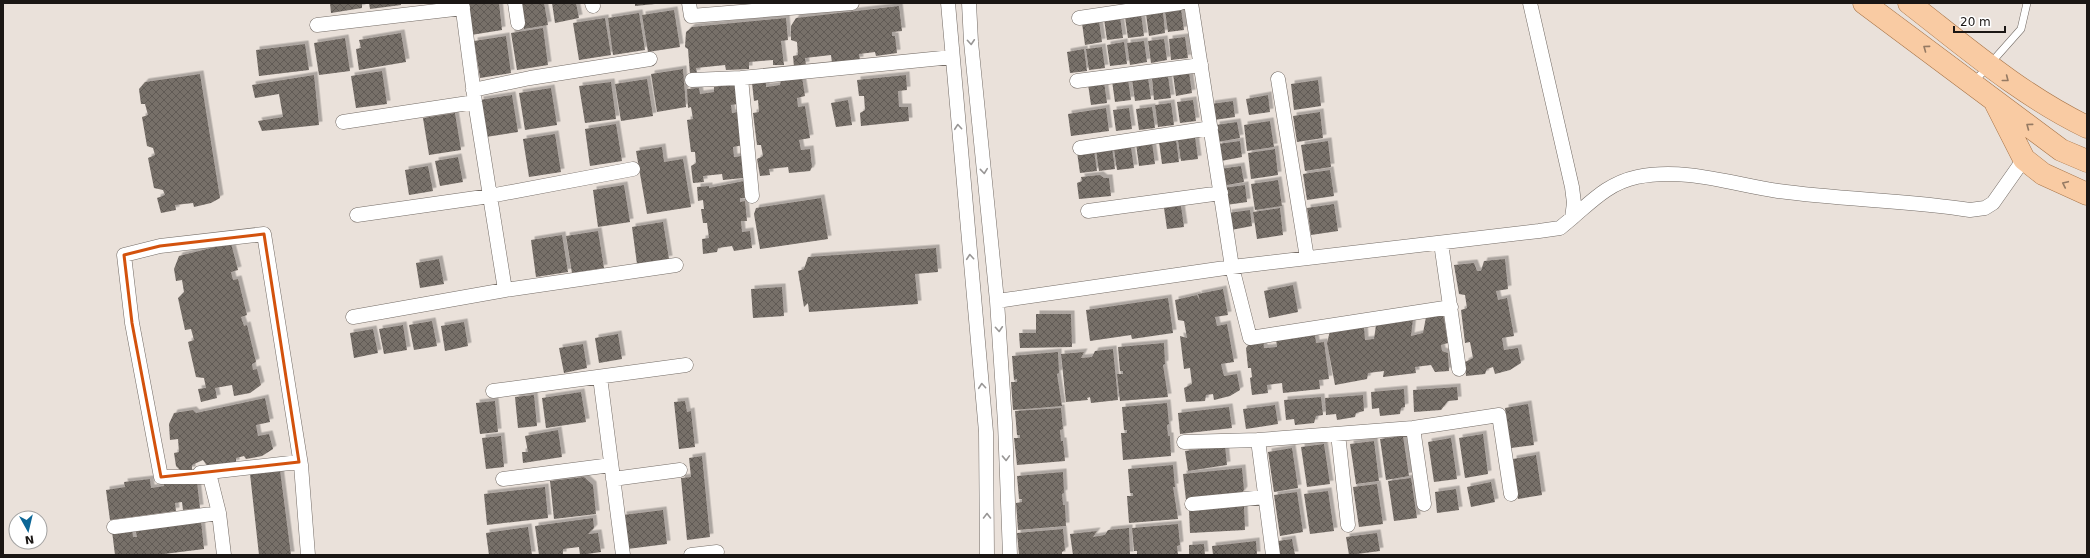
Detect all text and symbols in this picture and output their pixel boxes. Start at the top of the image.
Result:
scale bar [1954,8,2005,34]
text: 20 m [1960,15,1991,29]
one-way arrow [966,39,975,45]
one-way arrow [1923,46,1930,53]
one-way arrow [2002,74,2009,81]
one-way arrow [954,124,963,130]
one-way arrow [2027,124,2034,131]
one-way arrow [979,168,988,174]
one-way arrow [2062,181,2069,189]
one-way arrow [966,254,975,260]
one-way arrow [994,326,1003,332]
one-way arrow [978,383,987,389]
one-way arrow [1002,455,1011,461]
north arrow [8,510,48,550]
one-way arrow [983,513,991,519]
text: N [24,532,35,546]

